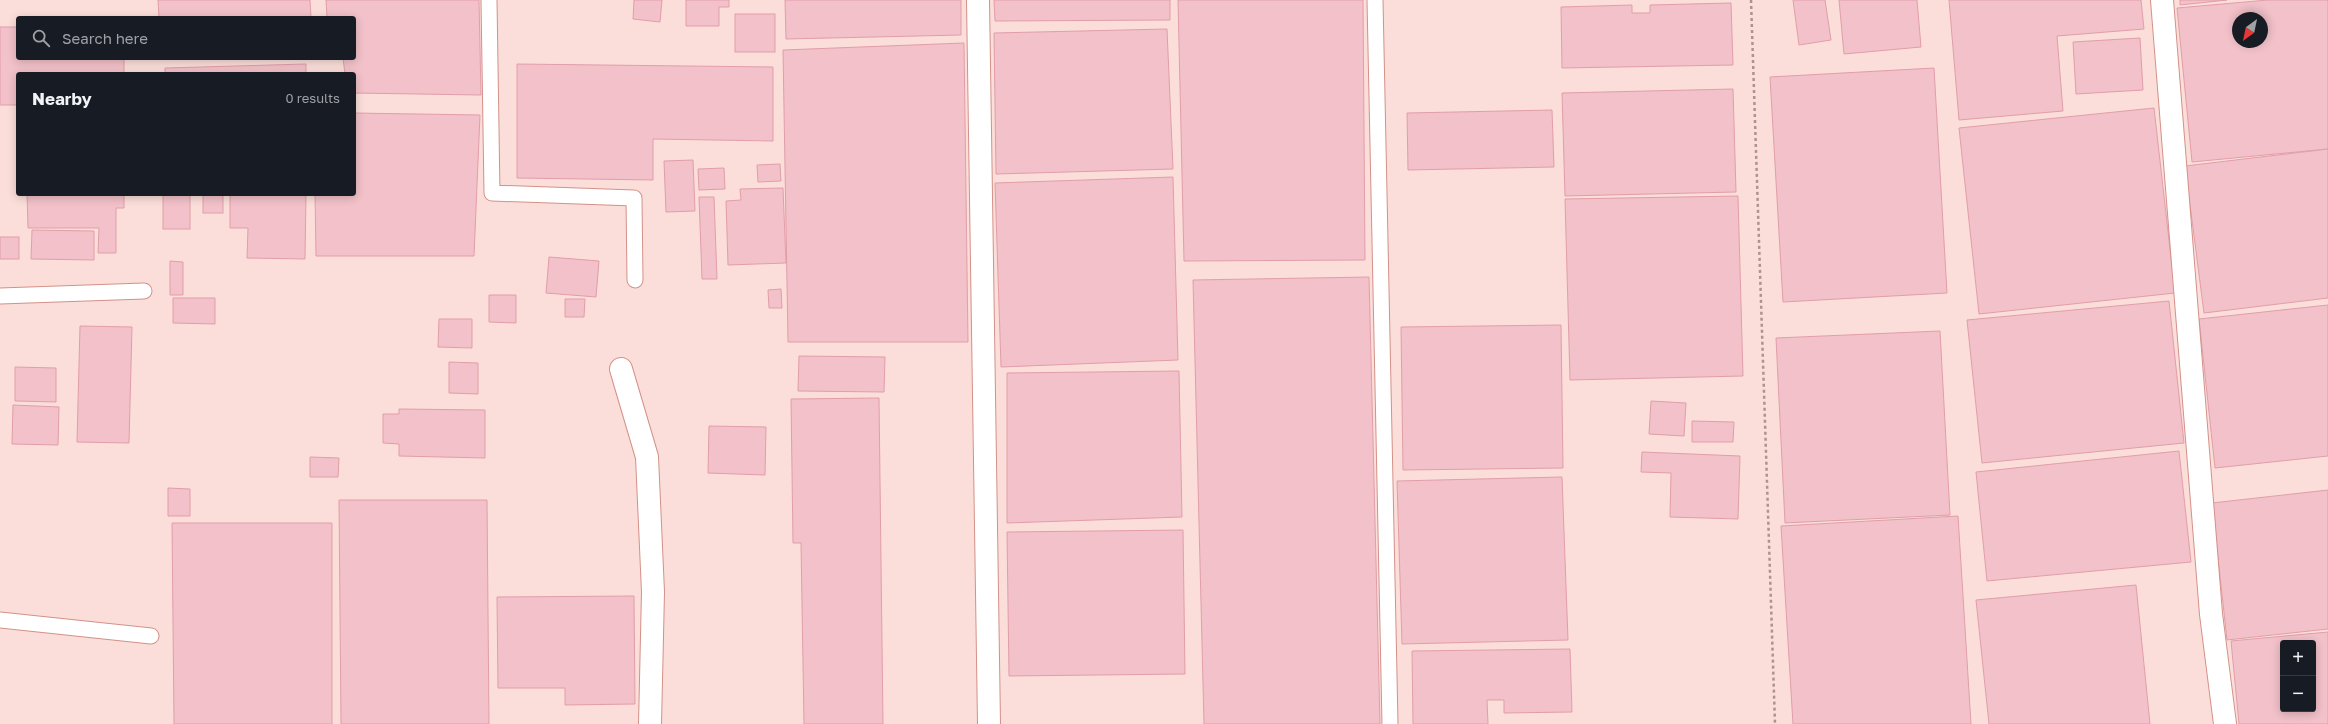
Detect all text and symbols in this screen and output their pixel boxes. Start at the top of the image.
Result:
north arrow [2232,12,2268,48]
search box [16,16,356,60]
icon: search [30,27,52,49]
text: Search here [62,29,148,47]
text: Nearby [32,88,92,109]
text: 0 results [285,90,340,106]
map controls [2280,640,2316,712]
button: + [2280,640,2316,676]
button: − [2280,676,2316,712]

